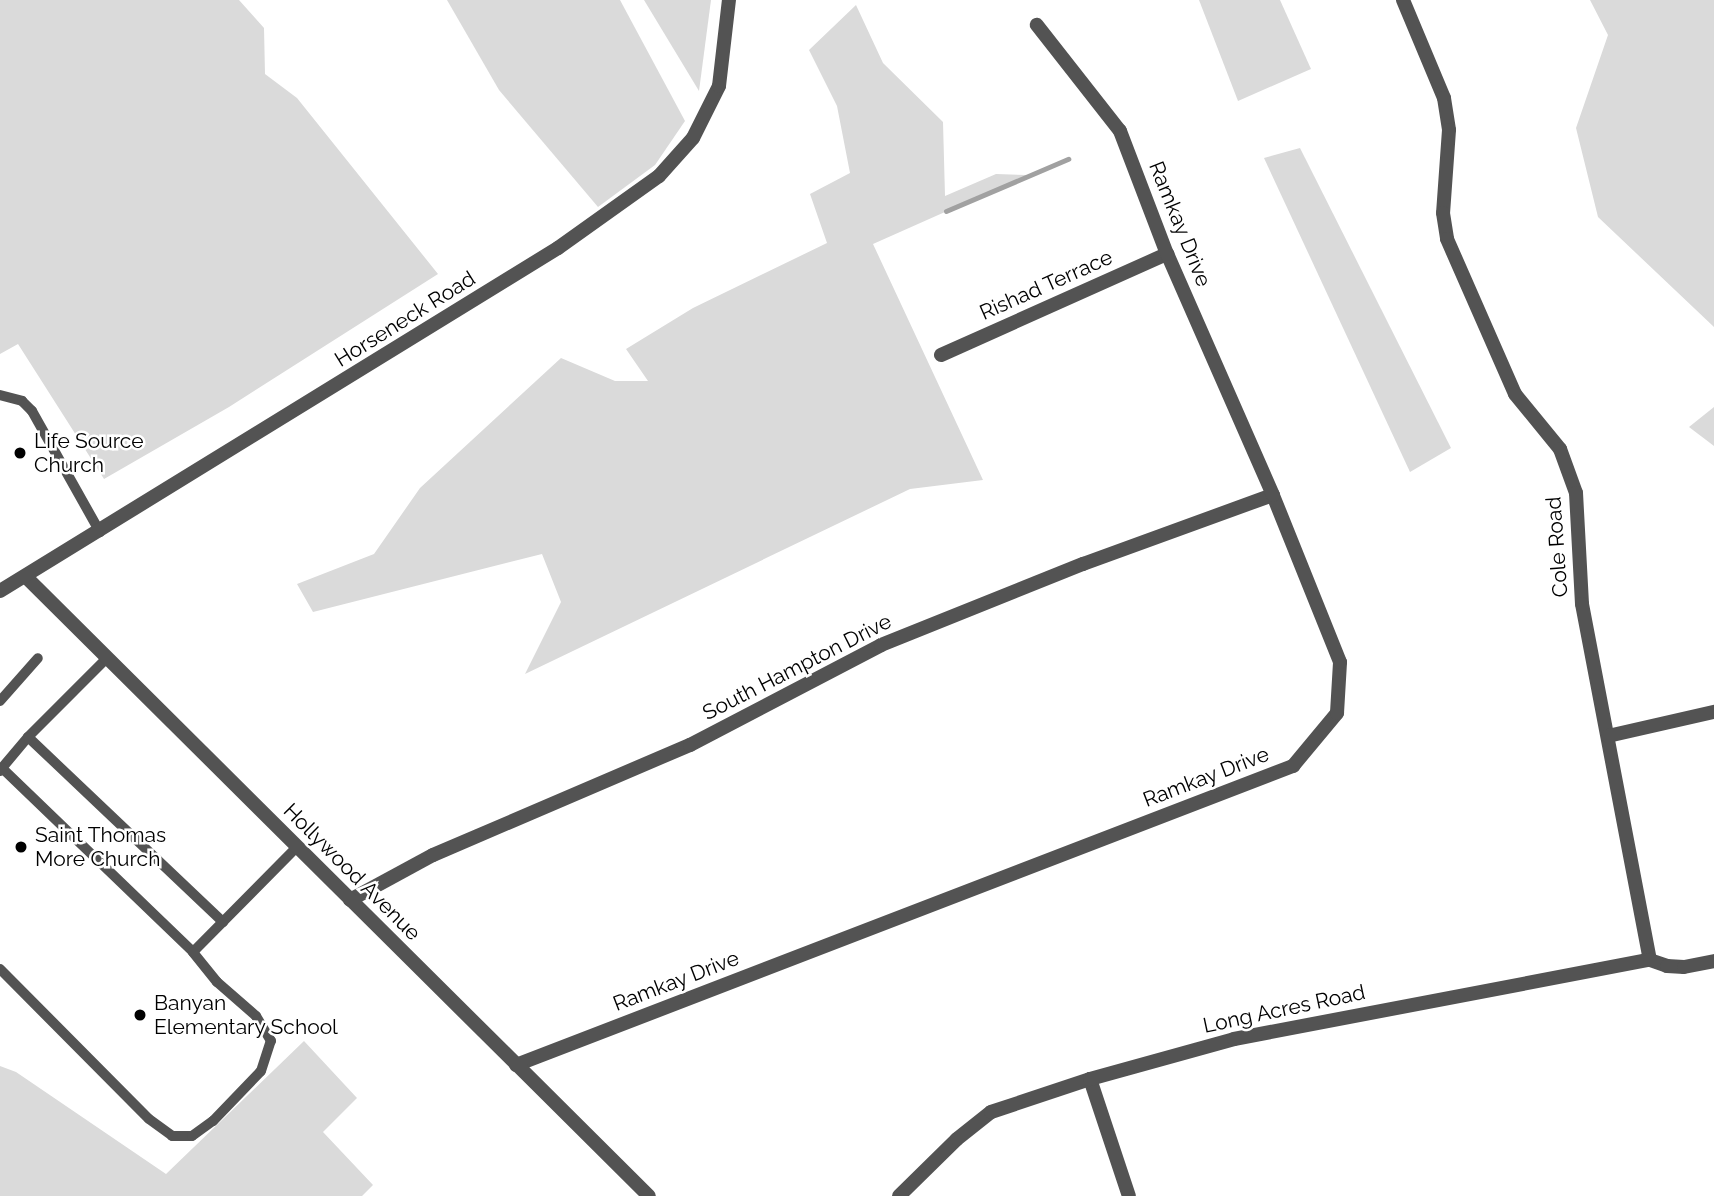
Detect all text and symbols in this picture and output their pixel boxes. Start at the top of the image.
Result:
street label: Ramkay Drive [1143,157,1217,291]
street label: Rishad Terrace [976,244,1116,326]
street label: Horseneck Road [330,266,480,372]
place label: Life Source Church [34,428,144,478]
marker: Life Source Church [12,445,28,461]
street label: Cole Road [1541,496,1573,598]
street label: South Hampton Drive [698,608,896,726]
street label: Ramkay Drive [1139,741,1273,813]
street label: Hollywood Avenue [278,798,426,946]
place label: Saint Thomas More Church [35,822,167,872]
marker: Saint Thomas More Church [13,839,29,855]
street label: Ramkay Drive [609,945,743,1017]
street label: Long Acres Road [1200,979,1368,1039]
place label: Banyan Elementary School [154,990,338,1040]
marker: Banyan Elementary School [132,1007,148,1023]

